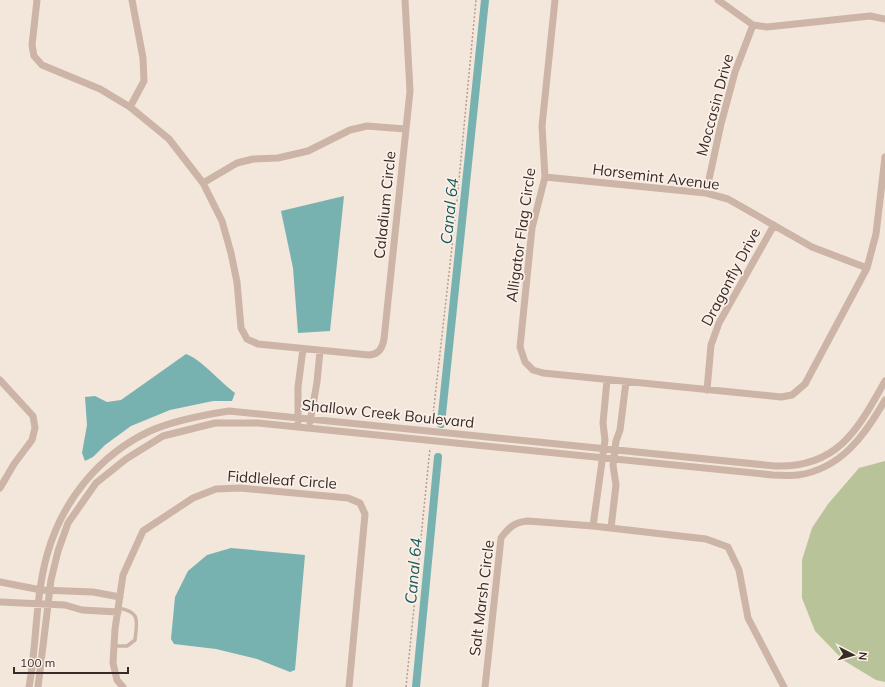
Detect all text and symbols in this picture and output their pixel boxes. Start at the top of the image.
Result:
street label: Moccasin Drive [692,52,737,158]
street label: Caladium Circle [369,150,400,260]
street label: Horsemint Avenue [591,159,721,194]
street label: Alligator Flag Circle [502,167,539,303]
water label: Canal 64 [436,177,462,245]
street label: Dragonfly Drive [697,224,764,329]
street label: Shallow Creek Boulevard [301,395,475,432]
street label: Fiddleleaf Circle [227,466,337,493]
water label: Canal 64 [400,537,426,605]
street label: Salt Marsh Circle [465,539,498,657]
north arrow [833,635,873,675]
scale bar [14,649,128,675]
text: N [856,651,870,661]
text: 100 m [20,655,55,670]

